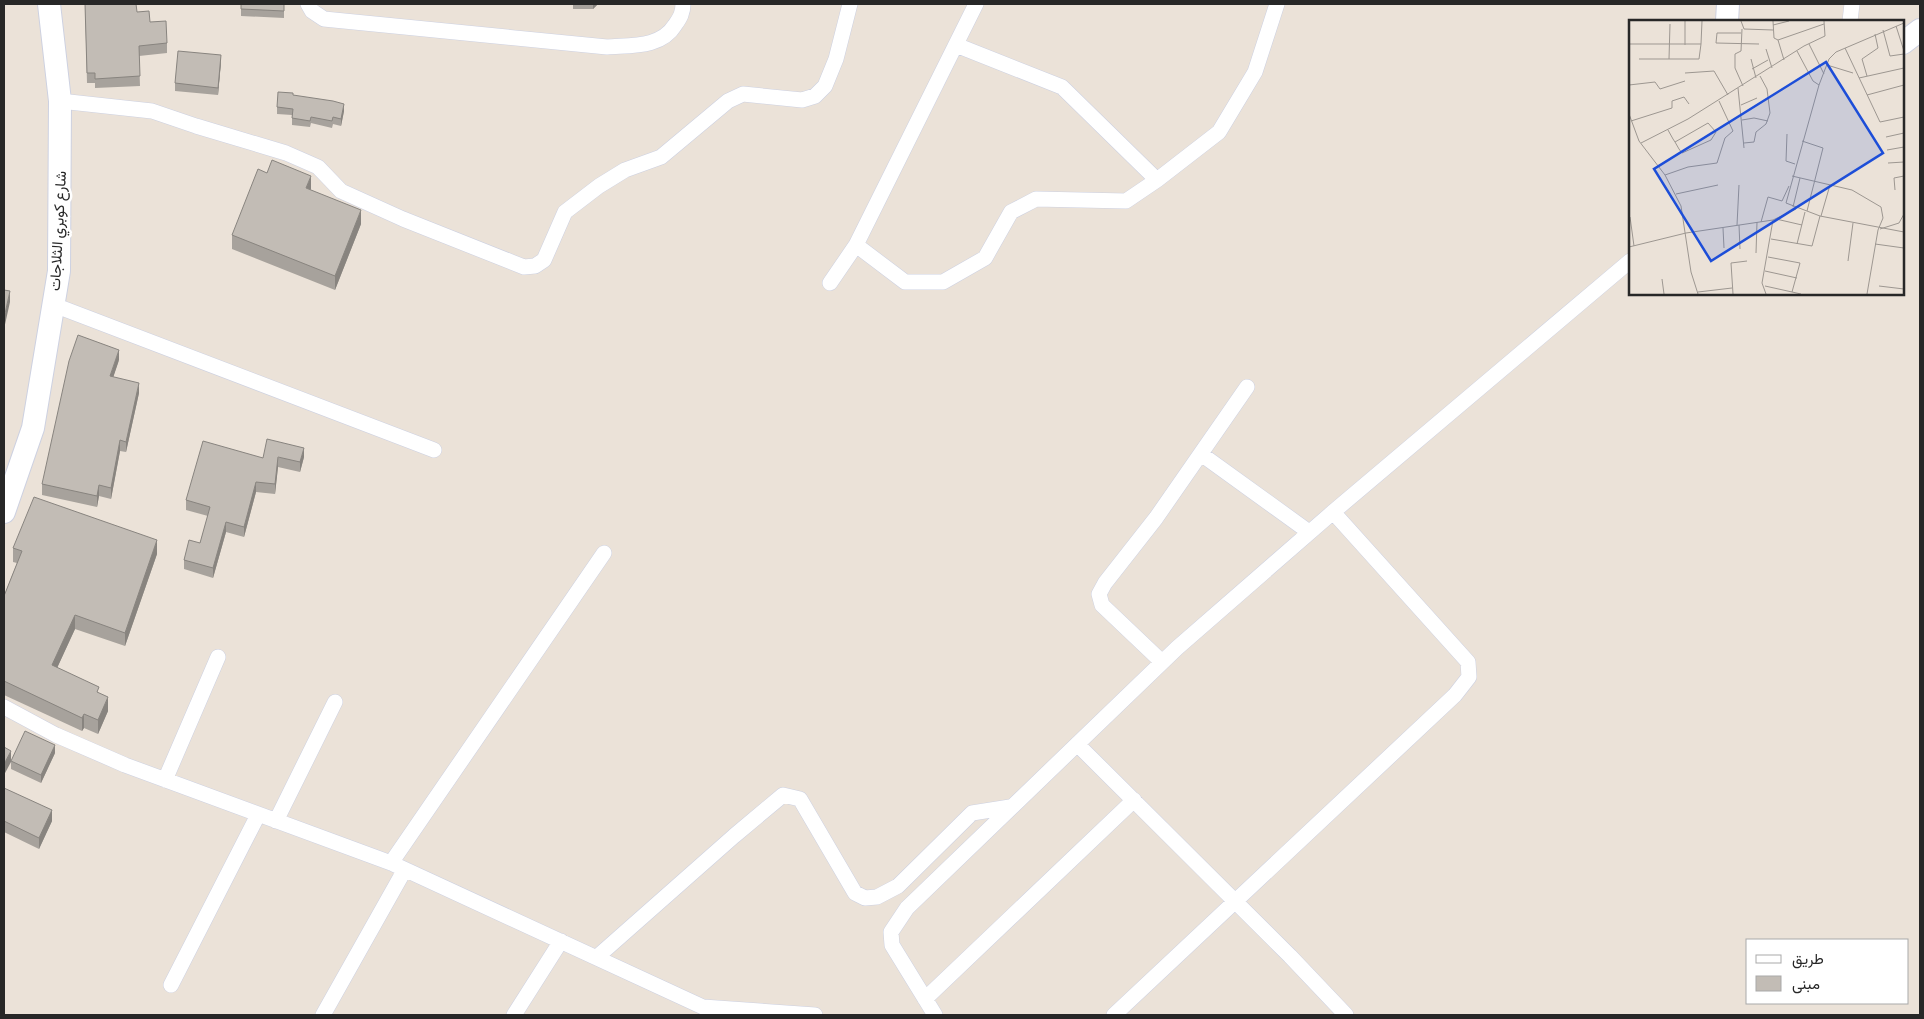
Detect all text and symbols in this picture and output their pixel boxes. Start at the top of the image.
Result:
inset map [1629,20,1904,295]
street label: شارع كوبري الثلاجات [45,170,74,292]
legend [1746,939,1909,1004]
text: طريق [1792,949,1824,969]
text: مبنى [1792,974,1820,994]

